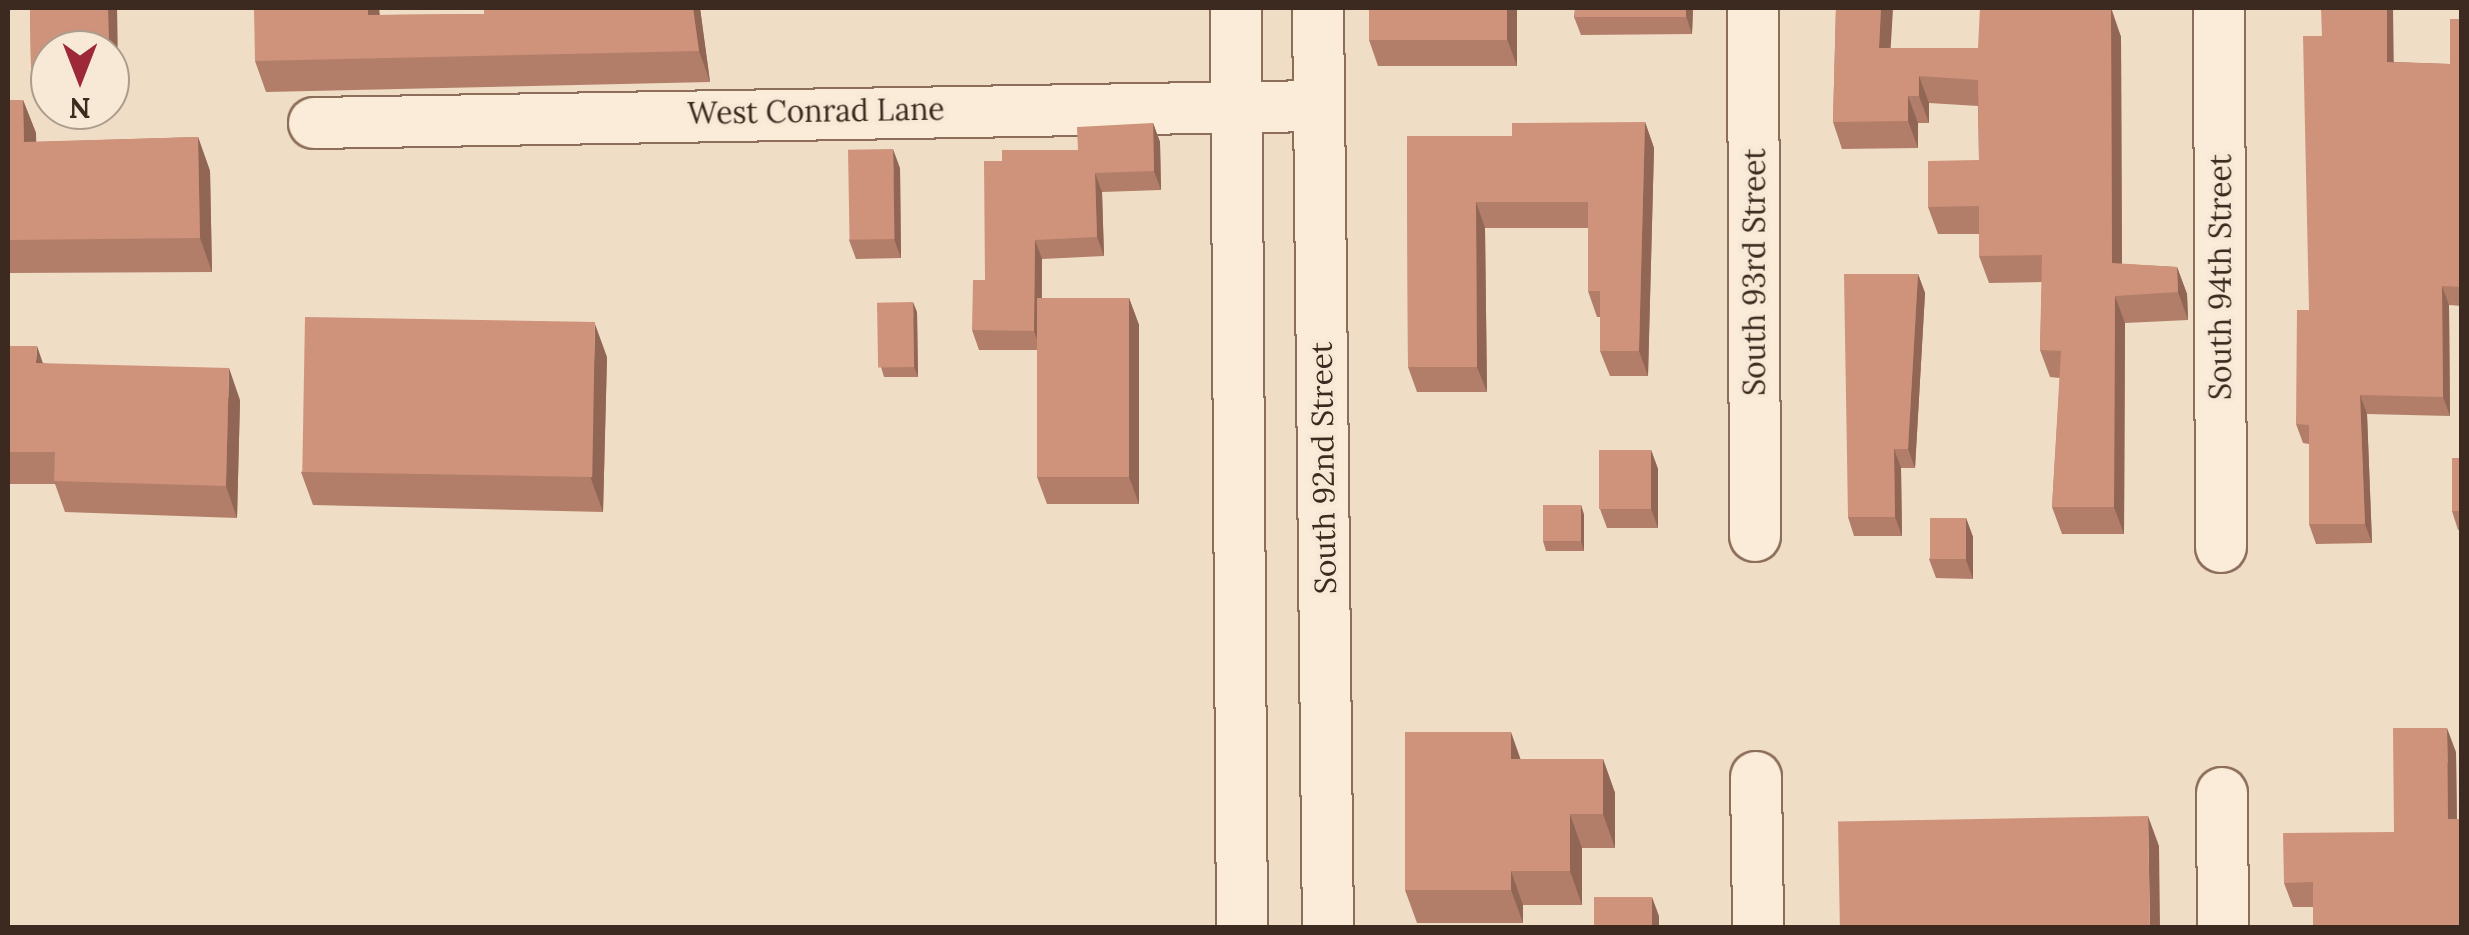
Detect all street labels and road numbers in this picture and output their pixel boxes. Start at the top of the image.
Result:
street label: West Conrad Lane [687,91,945,131]
street label: South 93rd Street [1736,148,1772,396]
street label: South 94th Street [2202,154,2238,400]
street label: South 92nd Street [1303,341,1343,595]

